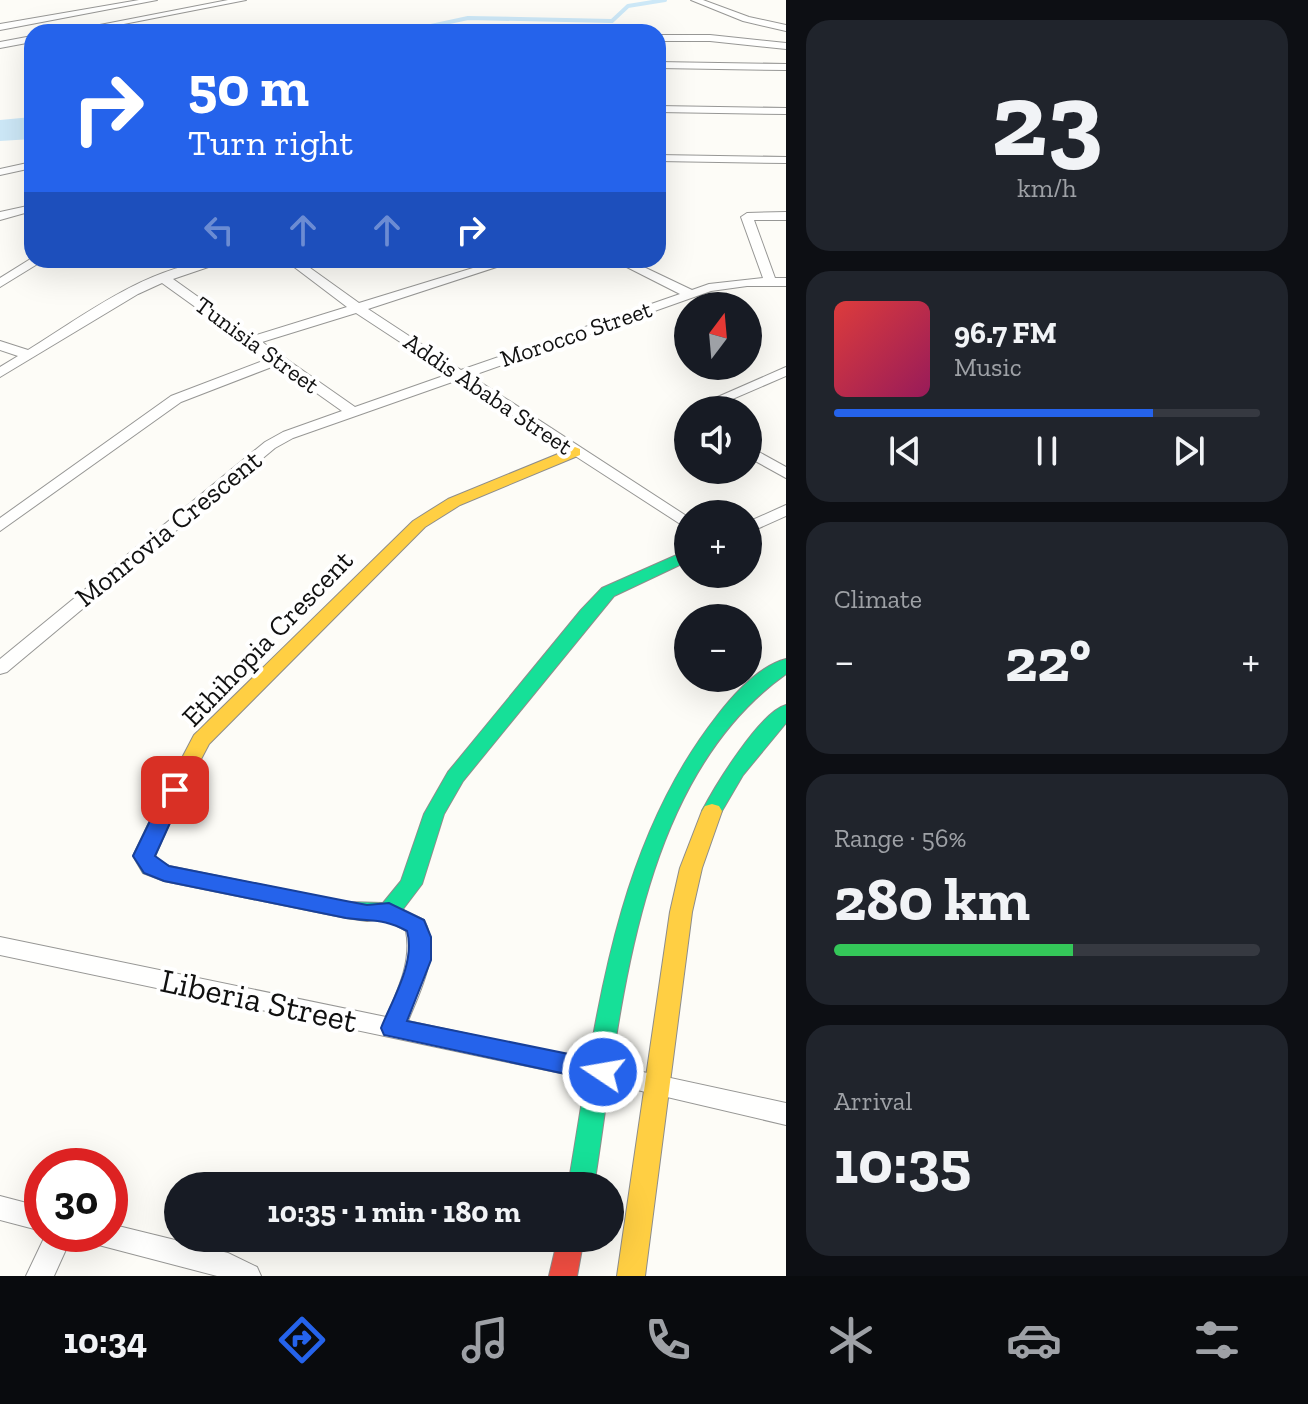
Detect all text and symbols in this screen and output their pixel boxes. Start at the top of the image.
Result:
text: 50 m [188,53,309,120]
icon: right [56,56,160,160]
text: 23 [991,57,1103,182]
text: Turn right [188,121,353,164]
text: km/h [1017,172,1077,204]
icon: left [197,208,241,252]
icon: ahead [281,208,325,252]
icon: ahead [365,208,409,252]
icon: right [449,208,493,252]
street label: Tunisia Street [190,290,325,399]
north arrow [674,292,762,380]
map controls [674,292,762,692]
street label: Morocco Street [496,294,656,373]
text: 96.7 FM [954,315,1057,351]
street label: Addis Ababa Street [399,327,578,461]
text: Music [954,351,1022,383]
button: sound [674,396,762,484]
icon: previous [883,429,927,473]
icon: pause [1025,429,1069,473]
icon: next [1167,429,1211,473]
street label: Monrovia Crescent [69,443,269,614]
button: + [674,500,762,588]
street label: Ethihopia Crescent [175,543,360,733]
text: Climate [834,583,922,615]
button: − [674,604,762,692]
text: 22° [1005,624,1091,696]
text: − [834,634,855,687]
text: + [1241,634,1260,687]
pin [141,756,209,824]
icon: arrive [153,768,197,812]
text: Range · 56% [834,822,966,854]
text: 280 km [834,863,1030,935]
street label: Liberia Street [157,960,361,1041]
position arrow [561,1030,645,1114]
text: Arrival [834,1085,912,1117]
text: 10:35 [834,1126,971,1198]
speed limit sign: 30 [24,1148,128,1252]
text: 10:35 · 1 min · 180 m [268,1194,520,1230]
icon: directions [274,1312,330,1368]
icon: music [457,1312,513,1368]
icon: phone [640,1312,696,1368]
icon: climate [823,1312,879,1368]
icon: car [1006,1312,1062,1368]
icon: filters [1189,1312,1245,1368]
text: 10:34 [63,1319,147,1362]

